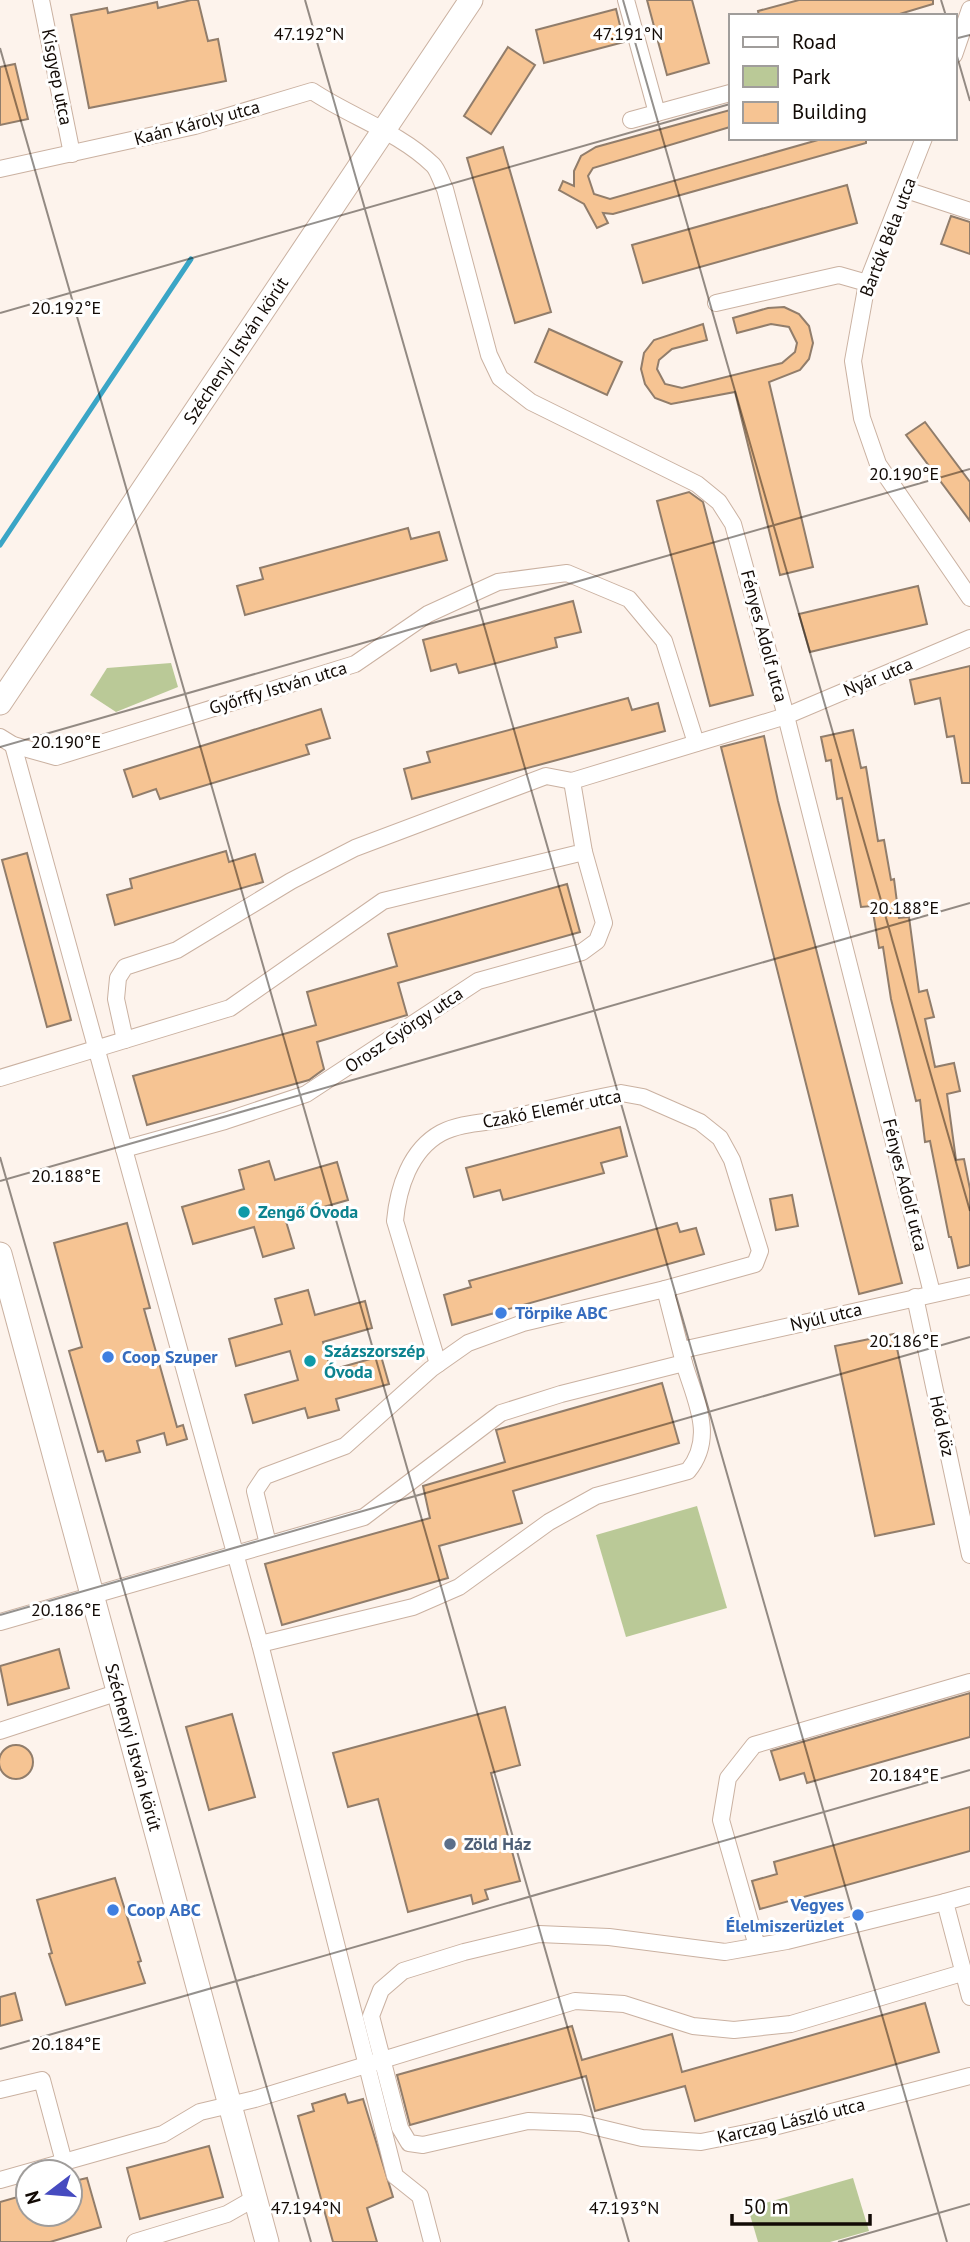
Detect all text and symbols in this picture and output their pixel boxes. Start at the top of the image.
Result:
legend [729,14,956,140]
text: 47.192°N [274,22,344,45]
text: 47.191°N [593,22,663,45]
street label: Kisgyep utca [37,27,78,127]
text: Road [792,28,836,55]
text: Park [792,63,831,90]
street label: Kaán Károly utca [132,95,262,150]
text: Building [792,98,867,125]
street label: Bartók Béla utca [854,174,921,300]
street label: Széchenyi István körút [178,272,293,429]
text: 20.192°E [31,296,101,319]
text: 20.190°E [869,462,939,485]
street label: Fényes Adolf utca [736,567,793,704]
street label: Nyár utca [840,652,916,701]
street label: Győrffy István utca [206,656,350,719]
text: 20.190°E [31,730,101,753]
text: 20.188°E [869,896,939,919]
street label: Orosz György utca [340,982,467,1078]
street label: Czakó Elemér utca [480,1084,623,1133]
street label: Fényes Adolf utca [878,1116,933,1254]
text: 20.188°E [31,1164,101,1187]
place label: Zengő Óvoda [258,1200,358,1223]
marker: Zengő Óvoda [236,1204,252,1220]
street label: Nyúl utca [788,1297,864,1336]
place label: Törpike ABC [515,1301,608,1324]
marker: Törpike ABC [493,1305,509,1321]
text: 20.186°E [869,1329,939,1352]
place label: Százszorszép Óvoda [324,1339,425,1383]
place label: Coop Szuper [122,1345,218,1368]
marker: Coop Szuper [100,1349,116,1365]
marker: Százszorszép Óvoda [302,1353,318,1369]
street label: Hód köz [925,1393,960,1459]
text: 20.186°E [31,1598,101,1621]
street label: Széchenyi István körút [100,1661,167,1833]
text: 20.184°E [869,1763,939,1786]
place label: Zöld Ház [464,1832,531,1855]
marker: Zöld Ház [442,1836,458,1852]
place label: Vegyes Élelmiszerüzlet [726,1893,845,1937]
place label: Coop ABC [127,1898,201,1921]
marker: Coop ABC [105,1902,121,1918]
marker: Vegyes Élelmiszerüzlet [850,1907,866,1923]
text: 20.184°E [31,2032,101,2055]
street label: Karczag László utca [715,2092,867,2149]
north arrow [14,2158,84,2228]
scale bar [732,2182,870,2226]
text: N [19,2188,46,2207]
text: 50 m [743,2193,789,2220]
text: 47.194°N [271,2196,341,2219]
text: 47.193°N [589,2196,659,2219]

